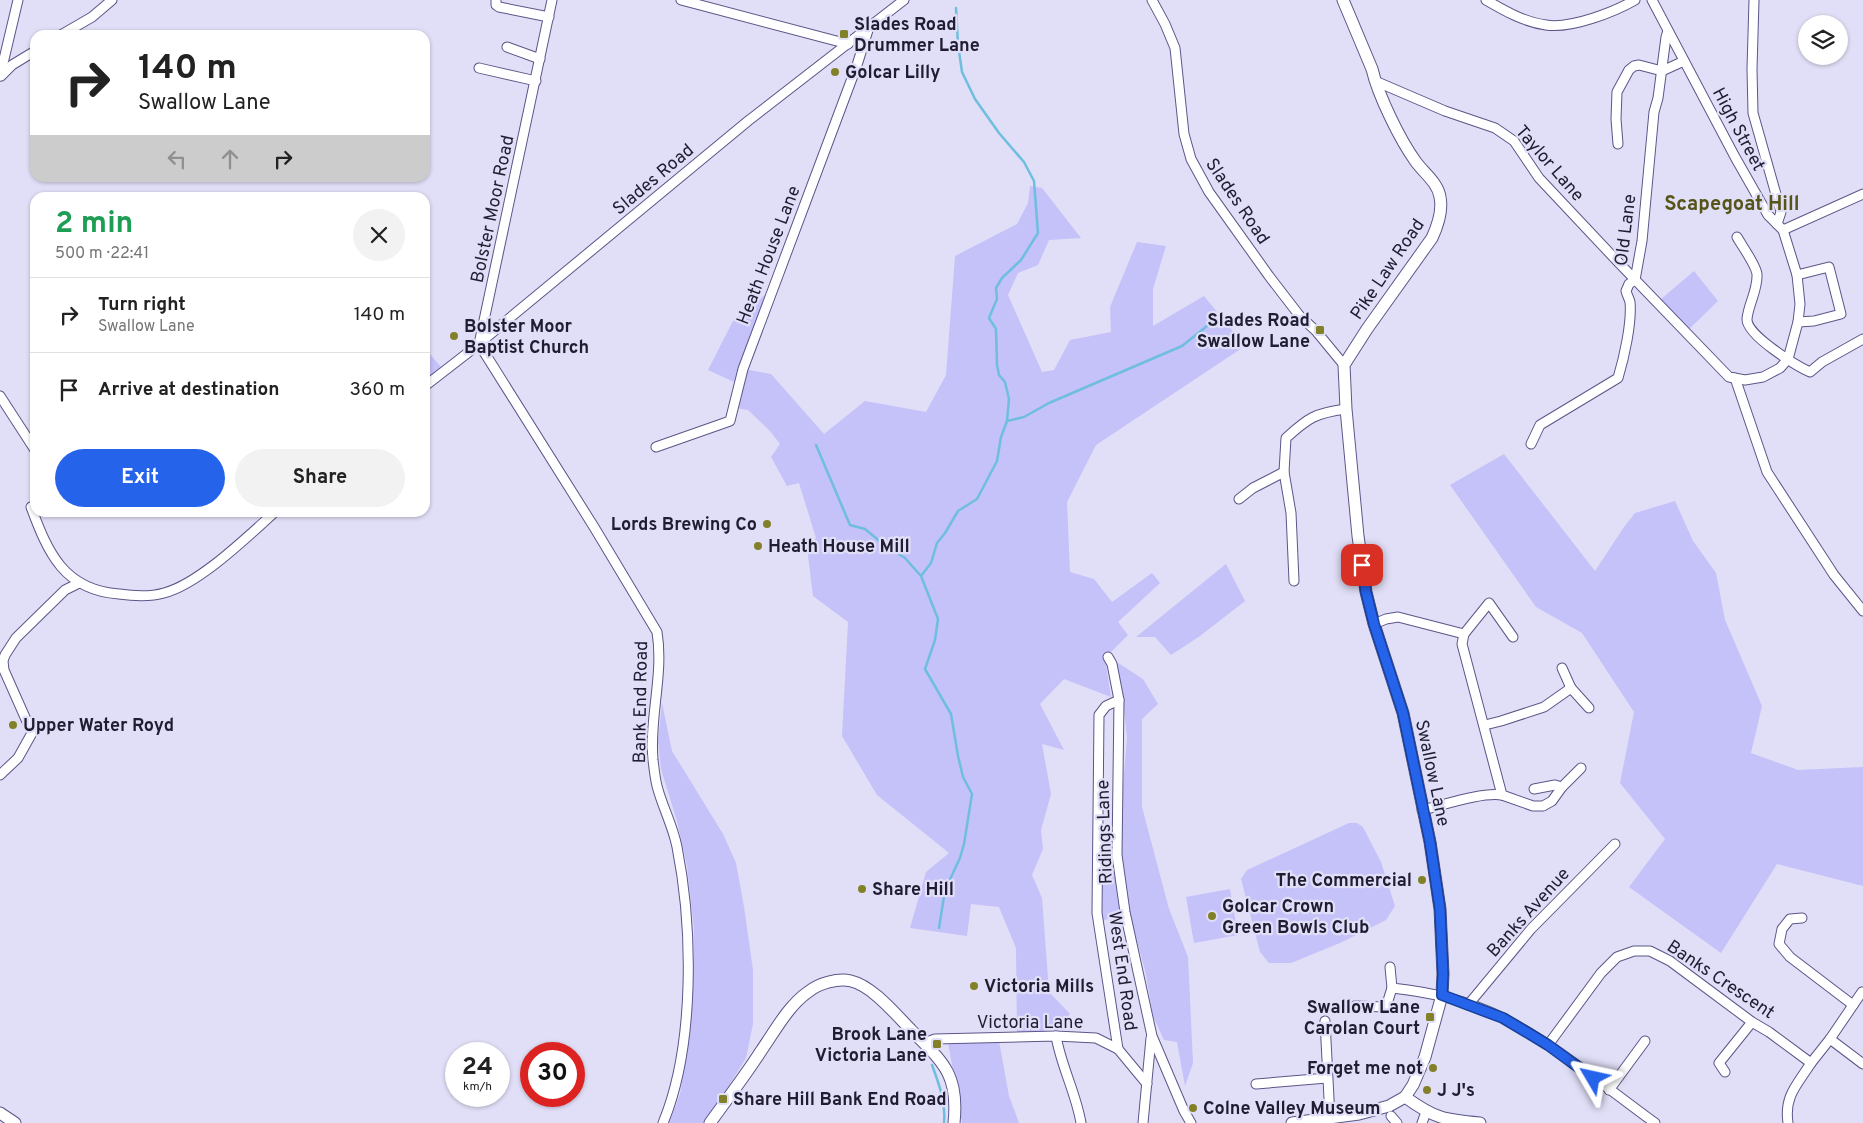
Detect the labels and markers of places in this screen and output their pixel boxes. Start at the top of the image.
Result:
place label: Slades Road Drummer Lane [854,14,980,58]
marker: Slades Road Drummer Lane [838,28,850,40]
place label: Golcar Lilly [845,62,940,85]
marker: Golcar Lilly [829,66,841,78]
place label: Slades Road Swallow Lane [1197,310,1310,354]
place label: Bolster Moor Baptist Church [464,316,589,360]
marker: Slades Road Swallow Lane [1314,324,1326,336]
marker: Bolster Moor Baptist Church [448,330,460,342]
place label: Lords Brewing Co [611,514,757,537]
marker: Lords Brewing Co [761,518,773,530]
place label: Heath House Mill [768,536,910,559]
marker: Heath House Mill [752,540,764,552]
pin [1341,544,1383,586]
place label: Upper Water Royd [23,715,174,738]
marker: Upper Water Royd [7,719,19,731]
place label: The Commercial [1275,870,1412,893]
marker: The Commercial [1416,874,1428,886]
place label: Share Hill [872,879,954,902]
marker: Share Hill [856,883,868,895]
place label: Golcar Crown Green Bowls Club [1222,896,1369,940]
marker: Golcar Crown Green Bowls Club [1206,910,1218,922]
place label: Victoria Mills [984,976,1094,999]
marker: Victoria Mills [968,980,980,992]
place label: Swallow Lane Carolan Court [1304,997,1420,1041]
marker: Swallow Lane Carolan Court [1424,1011,1436,1023]
place label: Brook Lane Victoria Lane [815,1024,927,1068]
marker: Brook Lane Victoria Lane [931,1038,943,1050]
place label: Forget me not [1307,1058,1423,1081]
marker: Forget me not [1427,1062,1439,1074]
place label: J J's [1437,1080,1475,1103]
marker: J J's [1421,1084,1433,1096]
place label: Share Hill Bank End Road [733,1089,947,1112]
marker: Share Hill Bank End Road [717,1093,729,1105]
place label: Colne Valley Museum [1203,1098,1381,1121]
marker: Colne Valley Museum [1187,1102,1199,1114]

